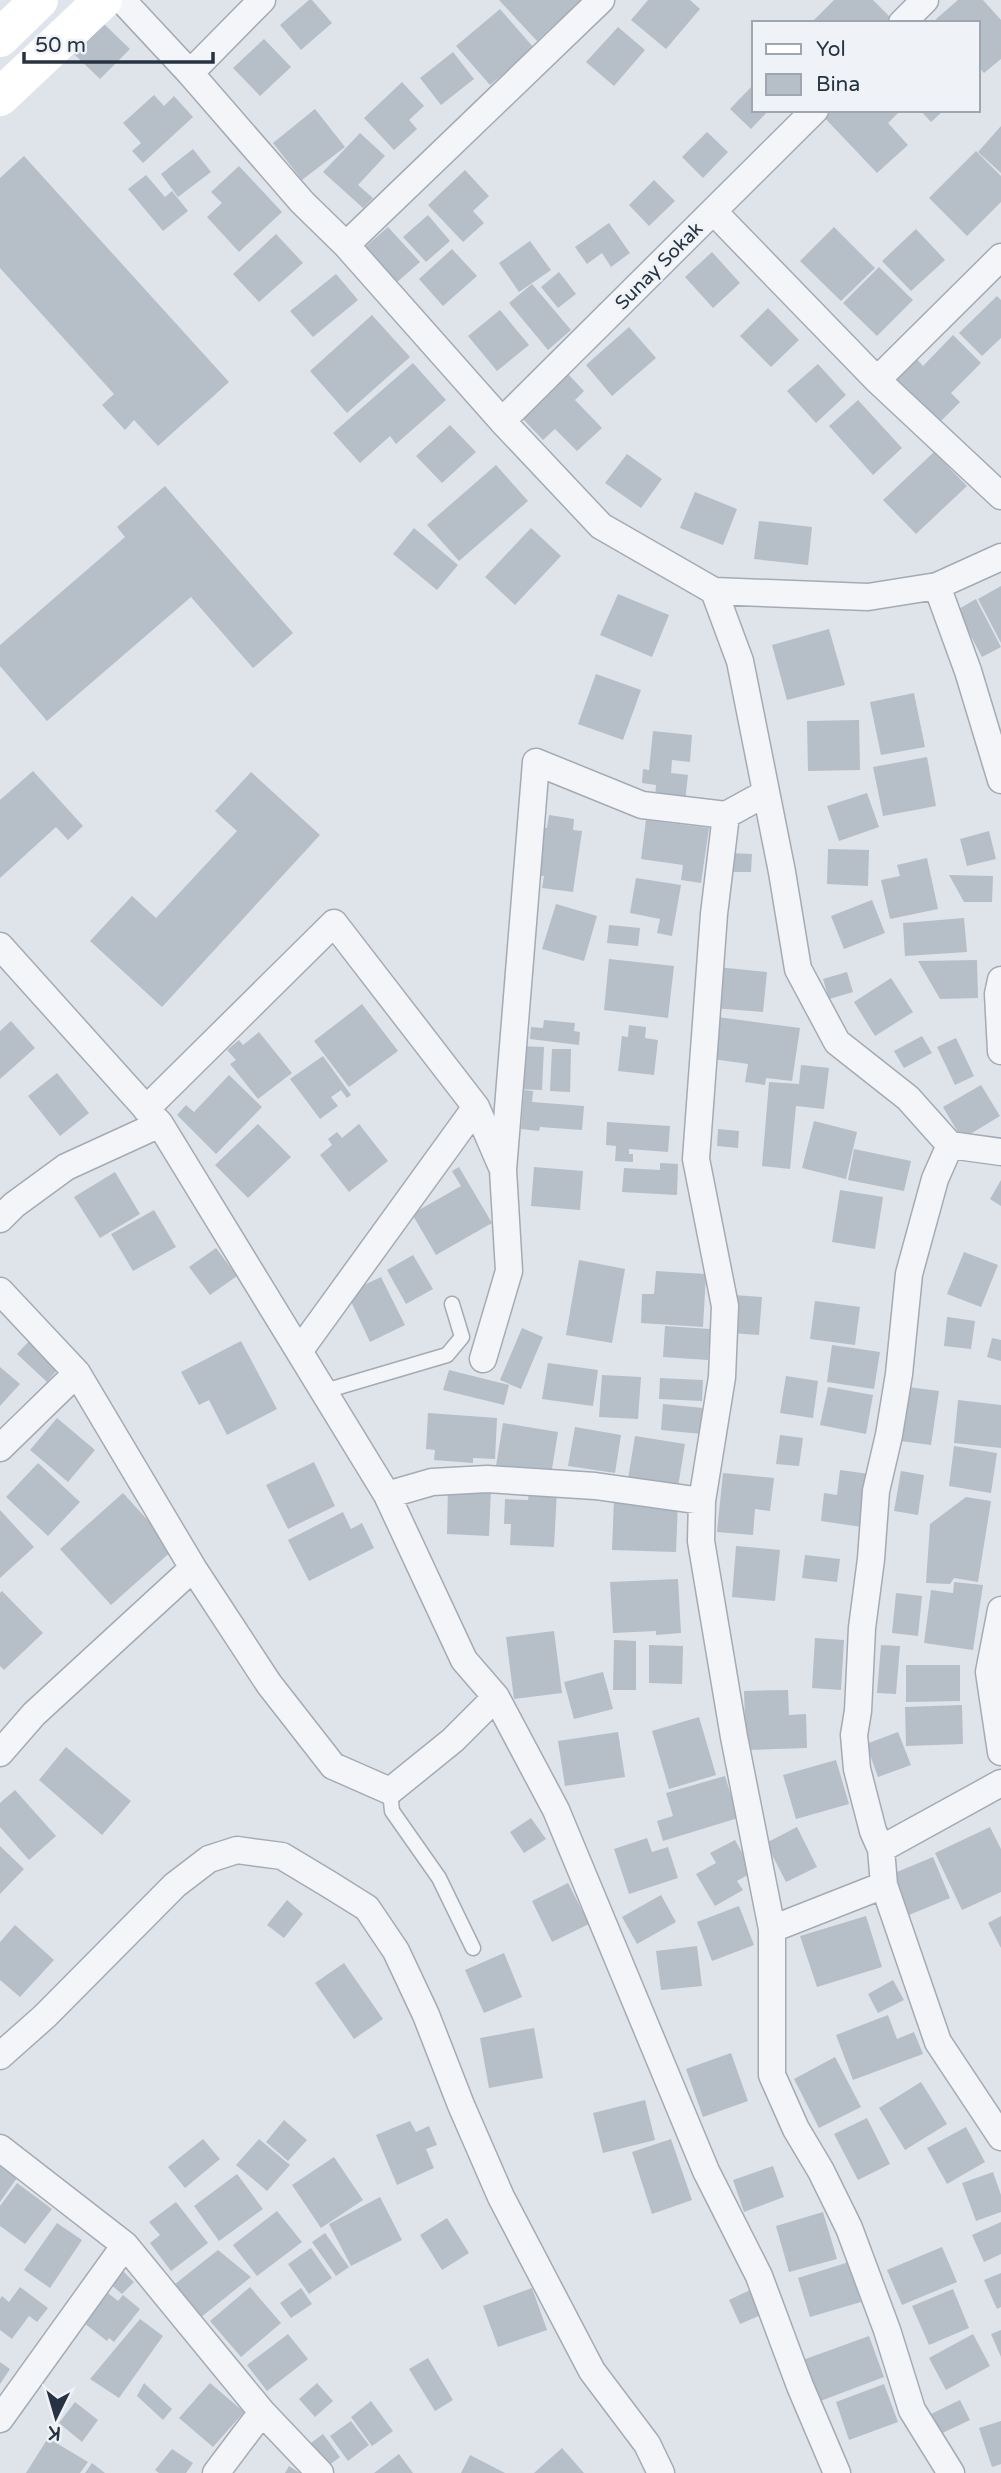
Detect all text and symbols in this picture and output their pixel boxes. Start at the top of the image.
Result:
scale bar [24,21,214,65]
legend [752,21,980,112]
text: 50 m [35,33,86,58]
text: Yol [816,37,846,62]
text: Bina [816,72,860,97]
street label: Sunay Sokak [611,218,707,314]
north arrow [21,2382,91,2452]
text: K [47,2421,62,2444]

